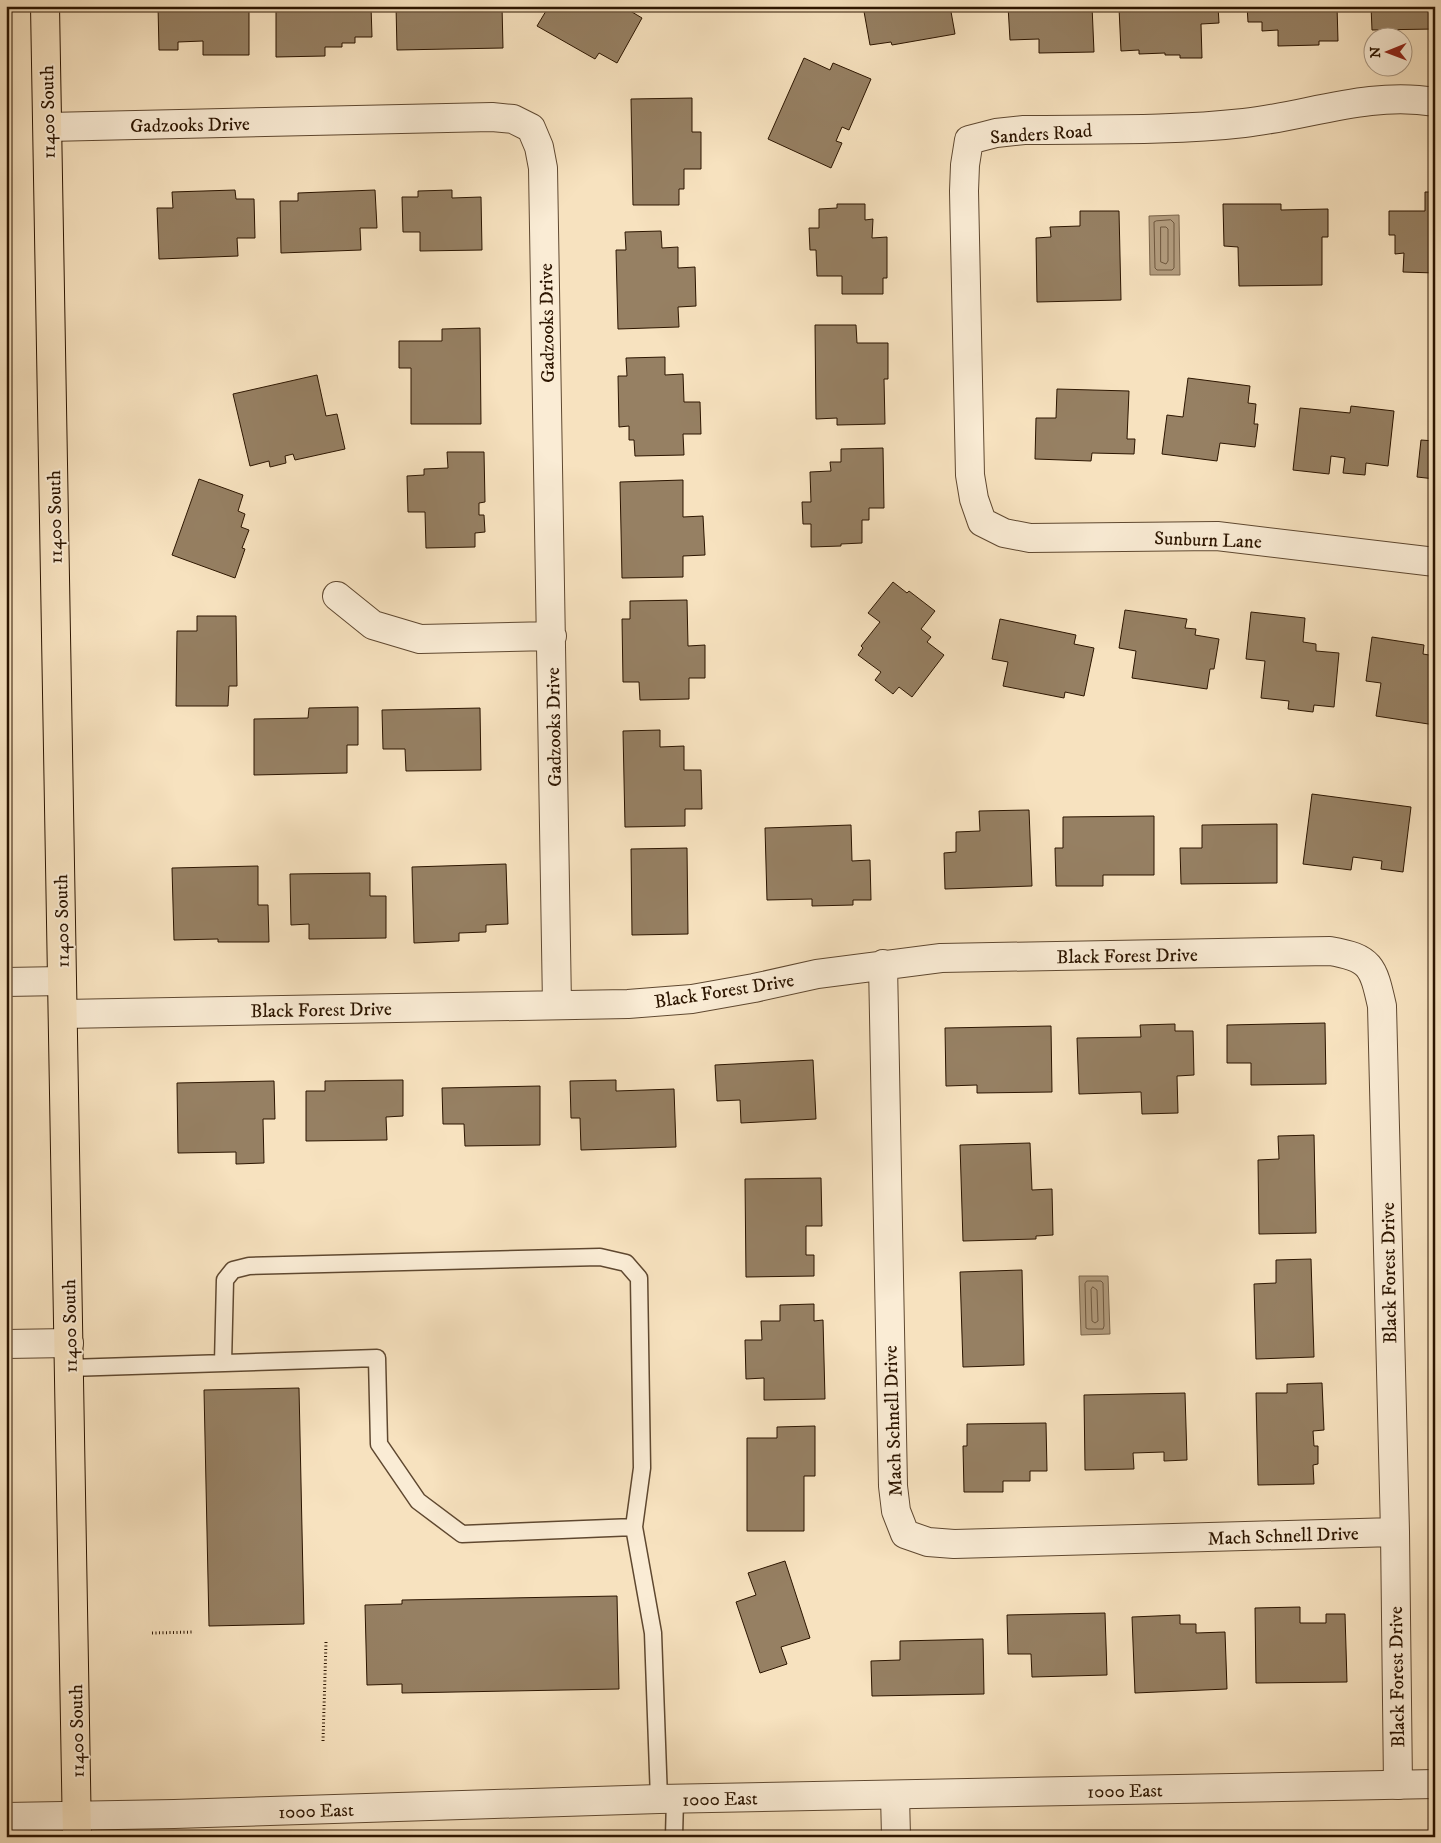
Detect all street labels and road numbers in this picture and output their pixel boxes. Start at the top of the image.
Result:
street label: 11400 South [36,65,61,159]
street label: Gadzooks Drive [130,113,250,138]
street label: Sanders Road [989,119,1093,150]
street label: Gadzooks Drive [535,263,560,383]
street label: 11400 South [43,470,68,564]
street label: Sunburn Lane [1154,527,1262,554]
street label: Gadzooks Drive [542,667,567,787]
street label: 11400 South [50,874,75,968]
street label: Black Forest Drive [1056,944,1198,969]
street label: Black Forest Drive [653,969,796,1014]
street label: Black Forest Drive [250,998,392,1023]
street label: Black Forest Drive [1377,1202,1402,1344]
street label: 11400 South [58,1279,83,1373]
street label: Mach Schnell Drive [879,1345,908,1497]
street label: Mach Schnell Drive [1207,1522,1359,1551]
street label: Black Forest Drive [1385,1606,1410,1748]
street label: 11400 South [65,1684,90,1778]
street label: 1000 East [1087,1779,1163,1804]
street label: 1000 East [682,1787,758,1812]
street label: 1000 East [278,1799,354,1824]

